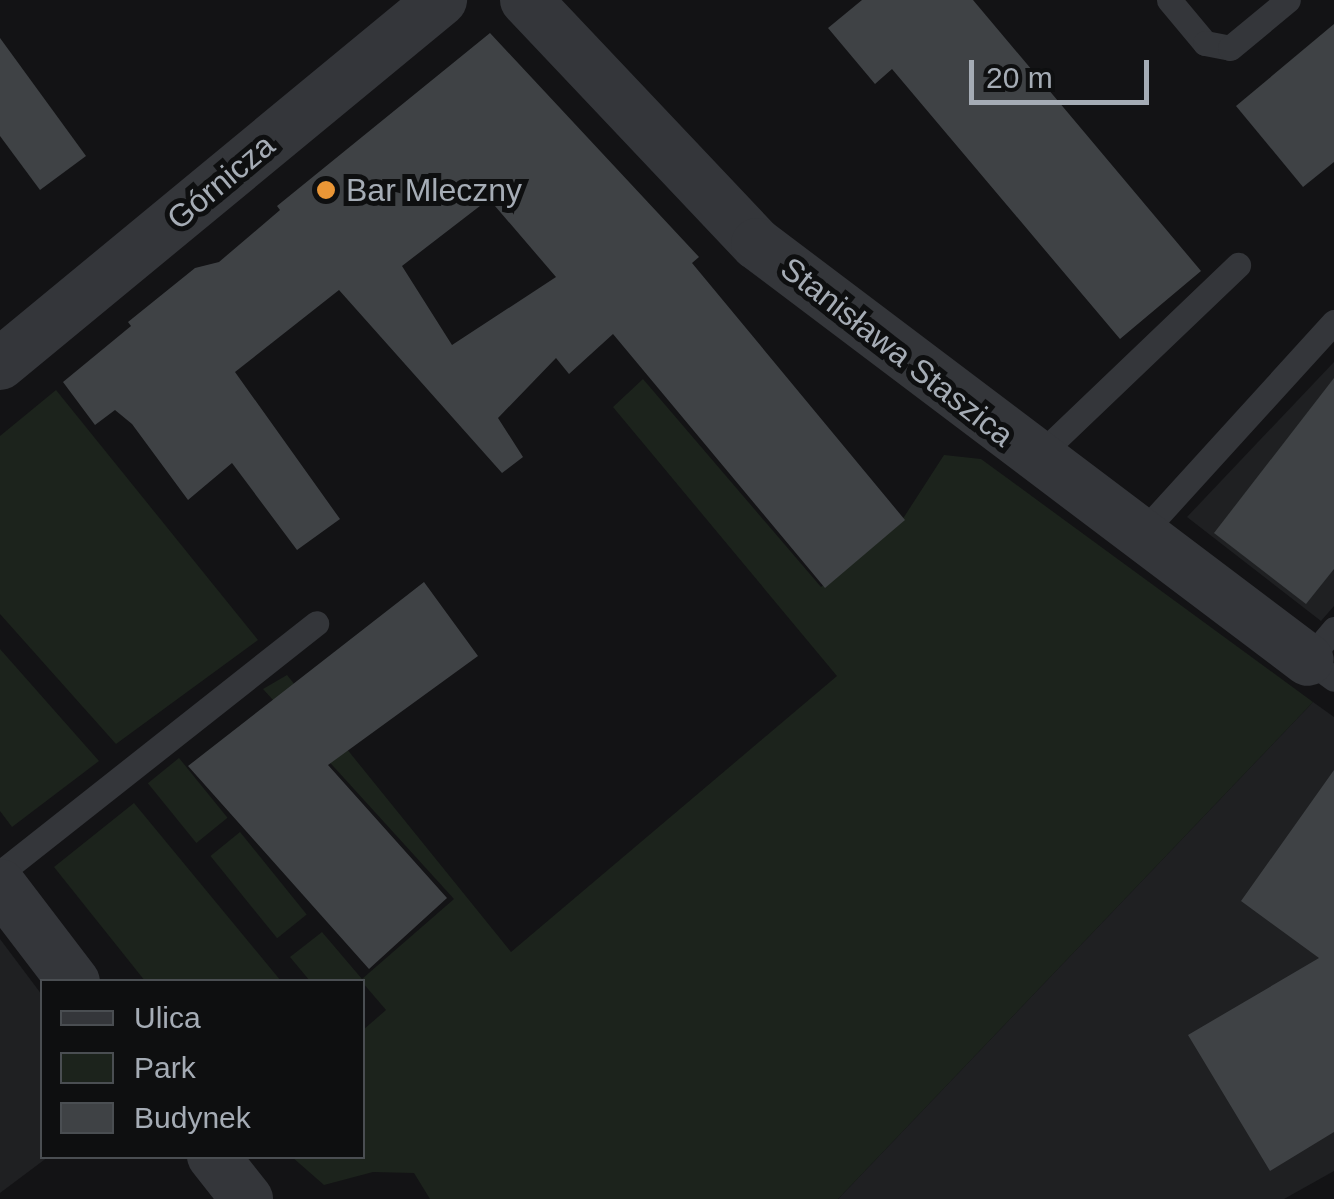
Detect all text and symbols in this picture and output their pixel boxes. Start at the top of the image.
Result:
scale bar [974,40,1154,102]
text: 20 m [986,61,1053,94]
street label: Górnicza [160,126,282,238]
place label: Bar Mleczny [346,171,522,209]
marker: Bar Mleczny [315,179,337,201]
street label: Stanisława Staszica [773,249,1021,455]
legend [40,979,365,1159]
text: Ulica [134,1001,201,1034]
text: Park [134,1051,196,1084]
text: Budynek [134,1101,251,1134]

